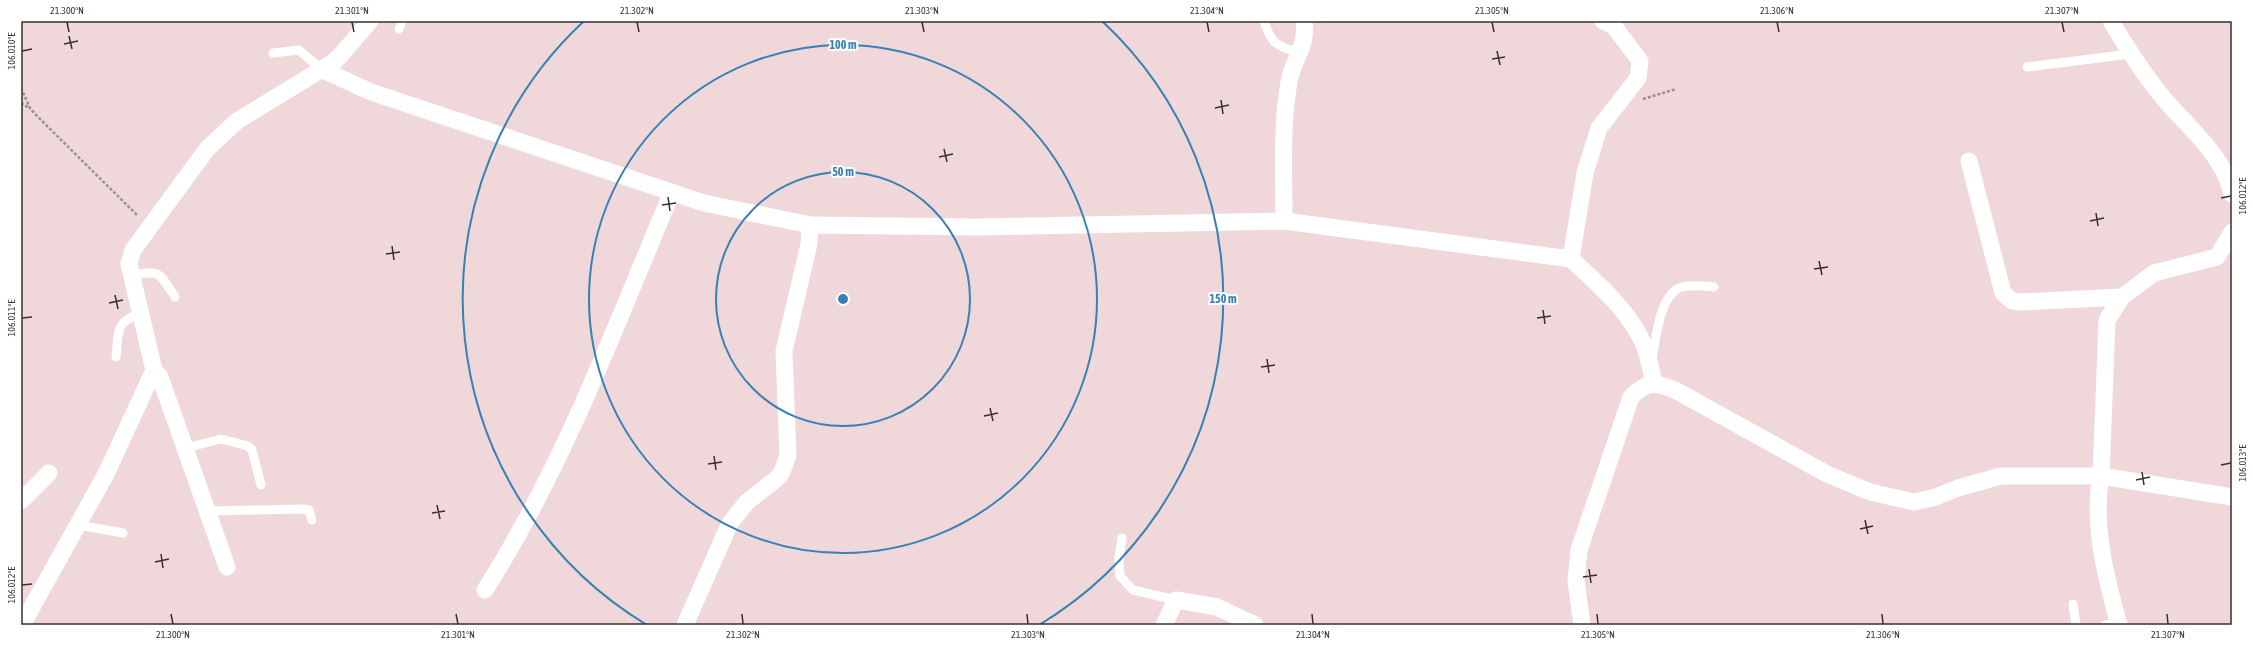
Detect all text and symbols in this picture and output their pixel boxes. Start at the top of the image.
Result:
text: 21.300°N [50,5,84,16]
text: 21.301°N [335,5,369,16]
text: 21.302°N [620,5,654,16]
text: 21.303°N [905,5,939,16]
text: 21.304°N [1190,5,1224,16]
text: 21.305°N [1475,5,1509,16]
text: 21.306°N [1760,5,1794,16]
text: 21.307°N [2045,5,2079,16]
text: 106.010°E [6,32,17,70]
text: 100 m [829,38,857,52]
text: 50 m [832,165,854,179]
text: 106.012°E [2237,177,2248,215]
centre of rings [836,292,850,306]
text: 150 m [1209,292,1237,306]
text: 106.011°E [6,299,17,337]
text: 106.013°E [2237,444,2248,482]
text: 106.012°E [6,566,17,604]
text: 21.300°N [156,629,190,640]
text: 21.301°N [441,629,475,640]
text: 21.302°N [726,629,760,640]
text: 21.303°N [1011,629,1045,640]
text: 21.304°N [1296,629,1330,640]
text: 21.305°N [1581,629,1615,640]
text: 21.306°N [1866,629,1900,640]
text: 21.307°N [2151,629,2185,640]

